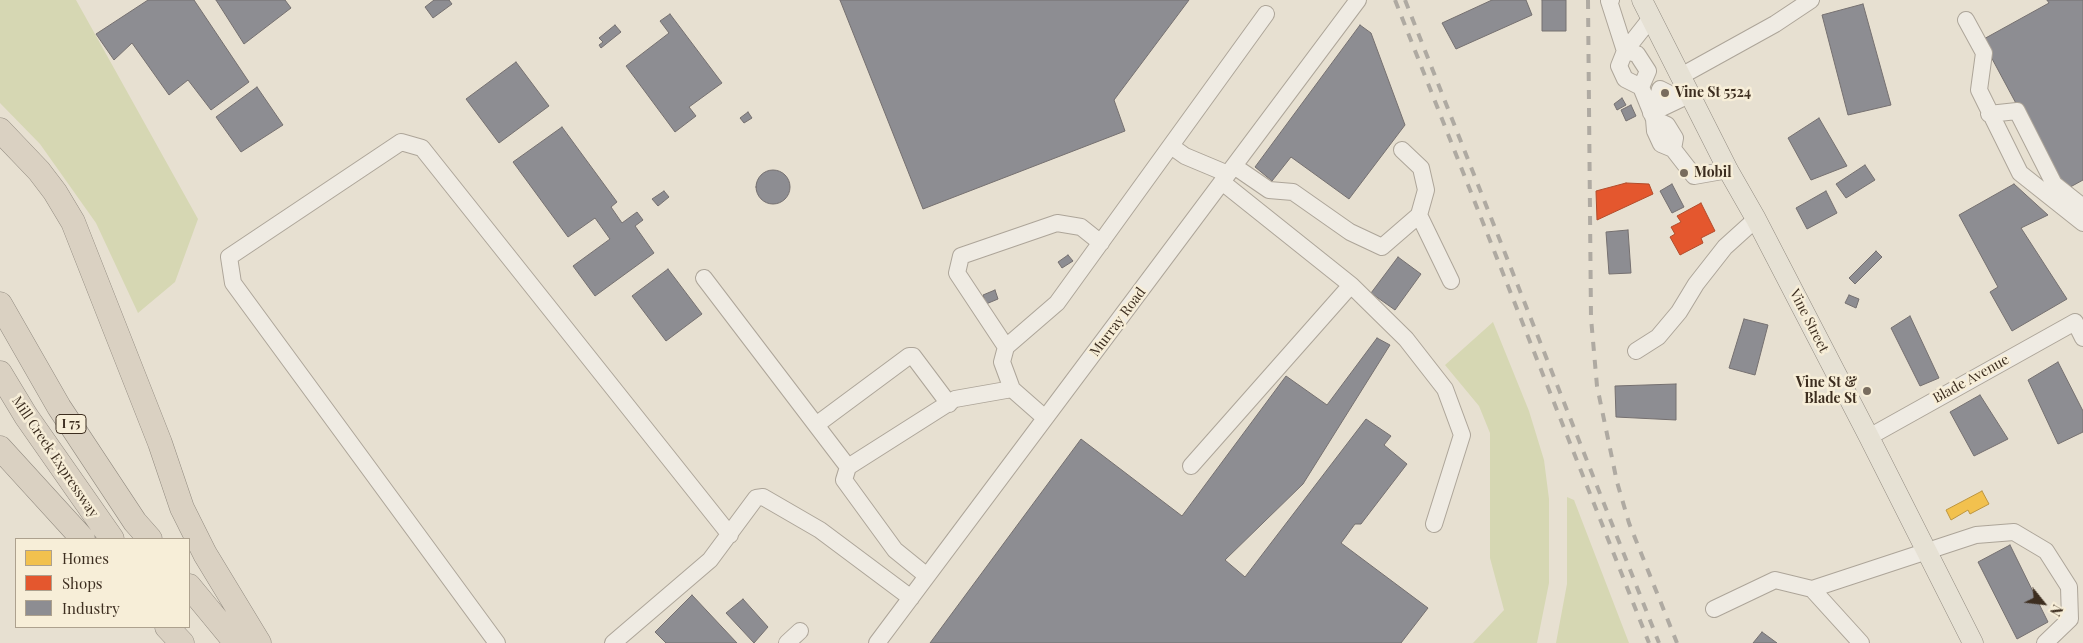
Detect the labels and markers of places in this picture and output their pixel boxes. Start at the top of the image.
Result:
place label: Vine St 5524 [1675,85,1751,101]
marker: Vine St 5524 [1659,87,1671,99]
place label: Mobil [1694,165,1732,181]
marker: Mobil [1678,167,1690,179]
place label: Vine St & Blade St [1796,375,1857,408]
marker: Vine St & Blade St [1861,385,1873,397]

